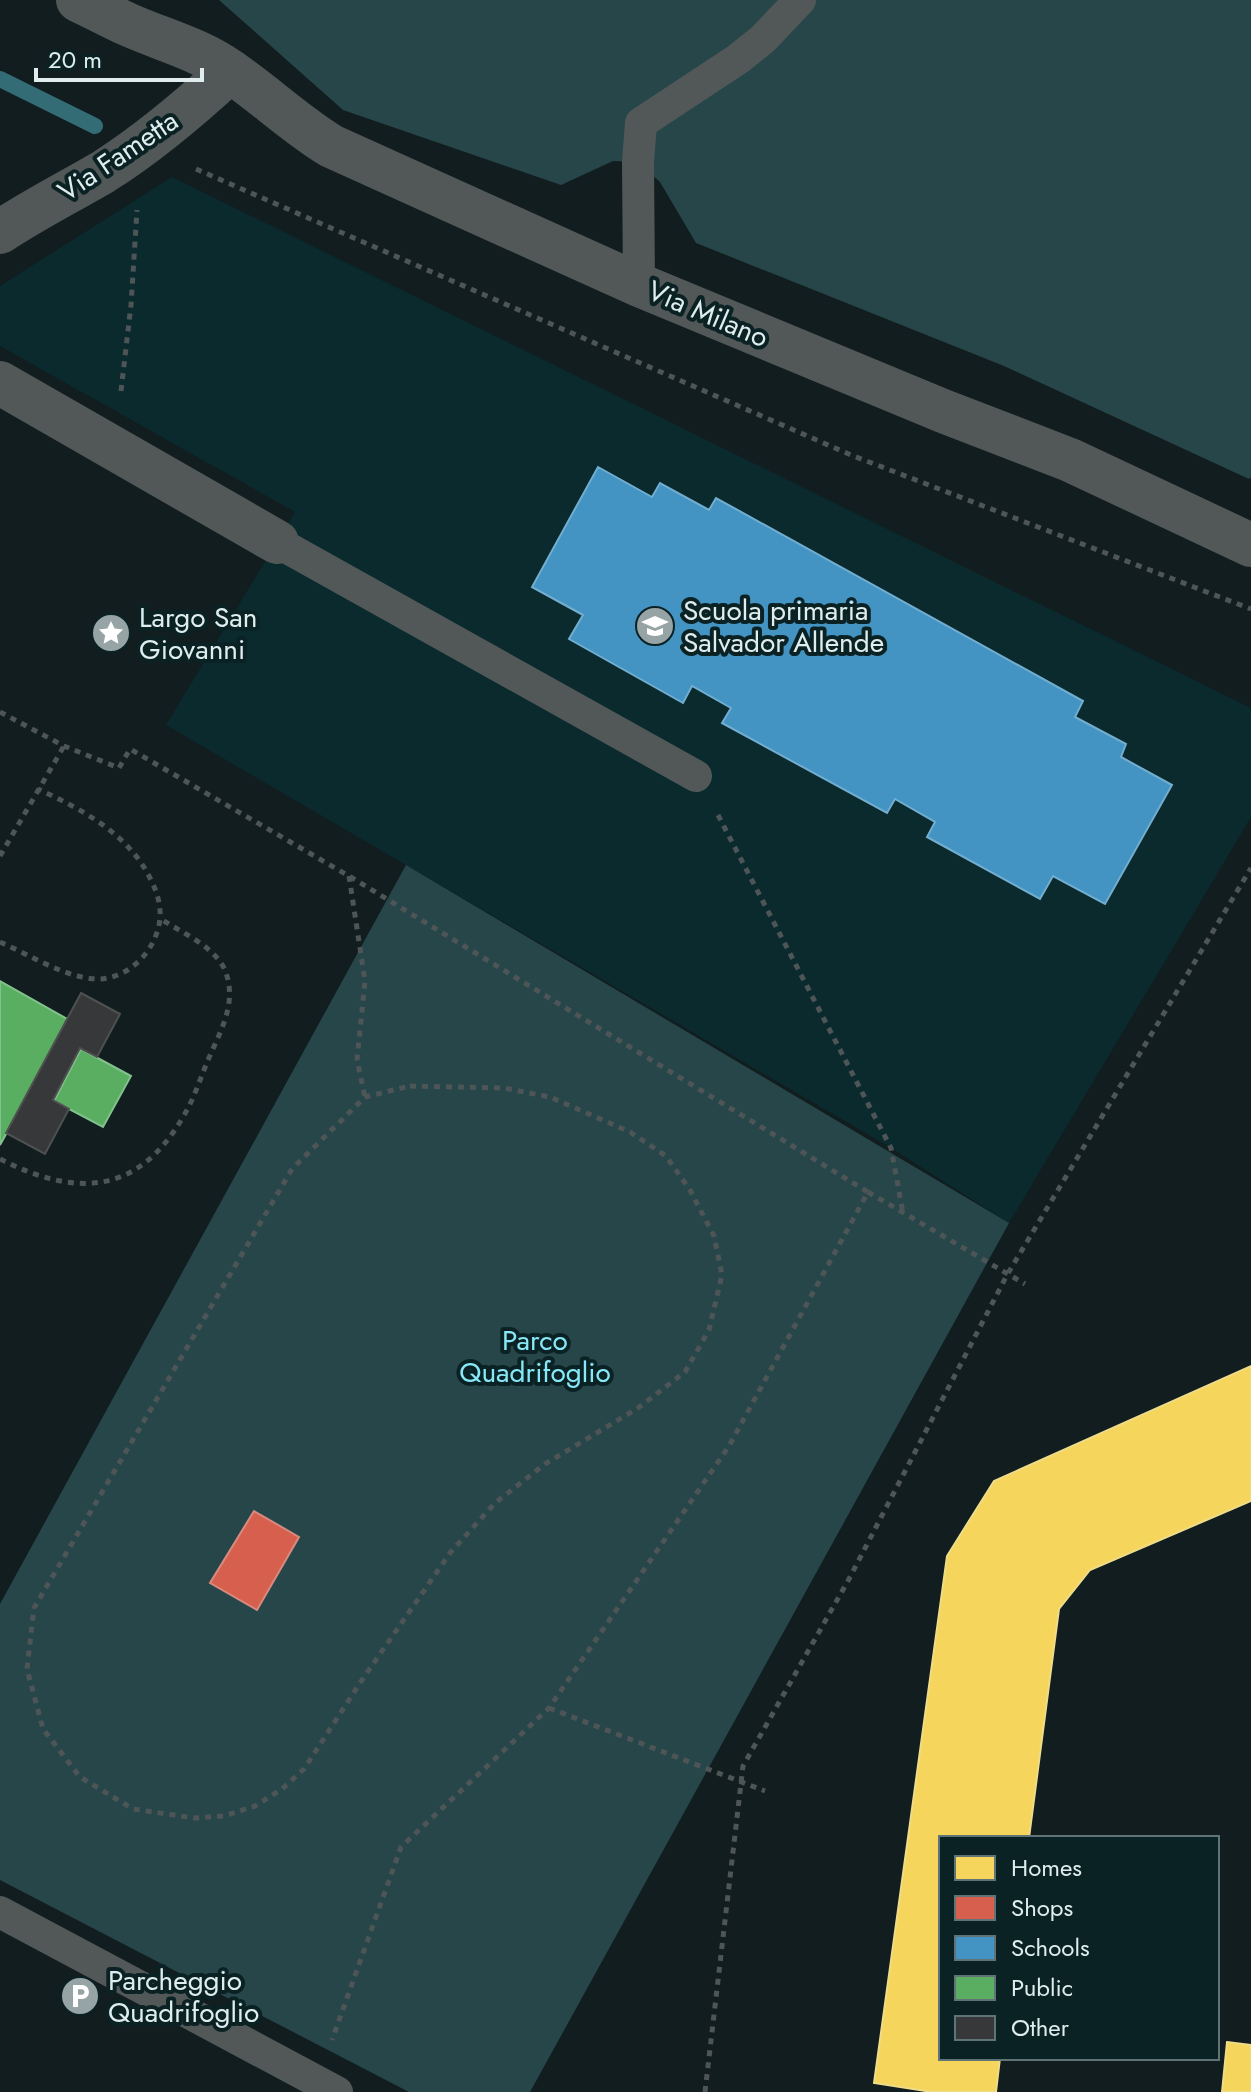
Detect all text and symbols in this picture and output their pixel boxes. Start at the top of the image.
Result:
scale bar [36,32,202,82]
text: 20 m [48,42,102,77]
street label: Via Fametta [50,101,186,211]
street label: Via Milano [641,270,775,358]
place label: Scuola primaria Salvador Allende [683,590,884,663]
place label: Largo San Giovanni [139,597,257,670]
school or university icon: Scuola primaria Salvador Allende [634,605,676,647]
place icon: Largo San Giovanni [90,612,132,654]
park label: Parco Quadrifoglio [459,1320,611,1393]
legend [939,1836,1219,2060]
text: Homes [1011,1850,1082,1885]
text: Shops [1011,1890,1073,1925]
text: Schools [1011,1930,1090,1965]
place label: Parcheggio Quadrifoglio [108,1960,259,2033]
text: Public [1011,1970,1073,2005]
parking icon: Parcheggio Quadrifoglio [59,1975,101,2017]
text: Other [1011,2010,1070,2045]

